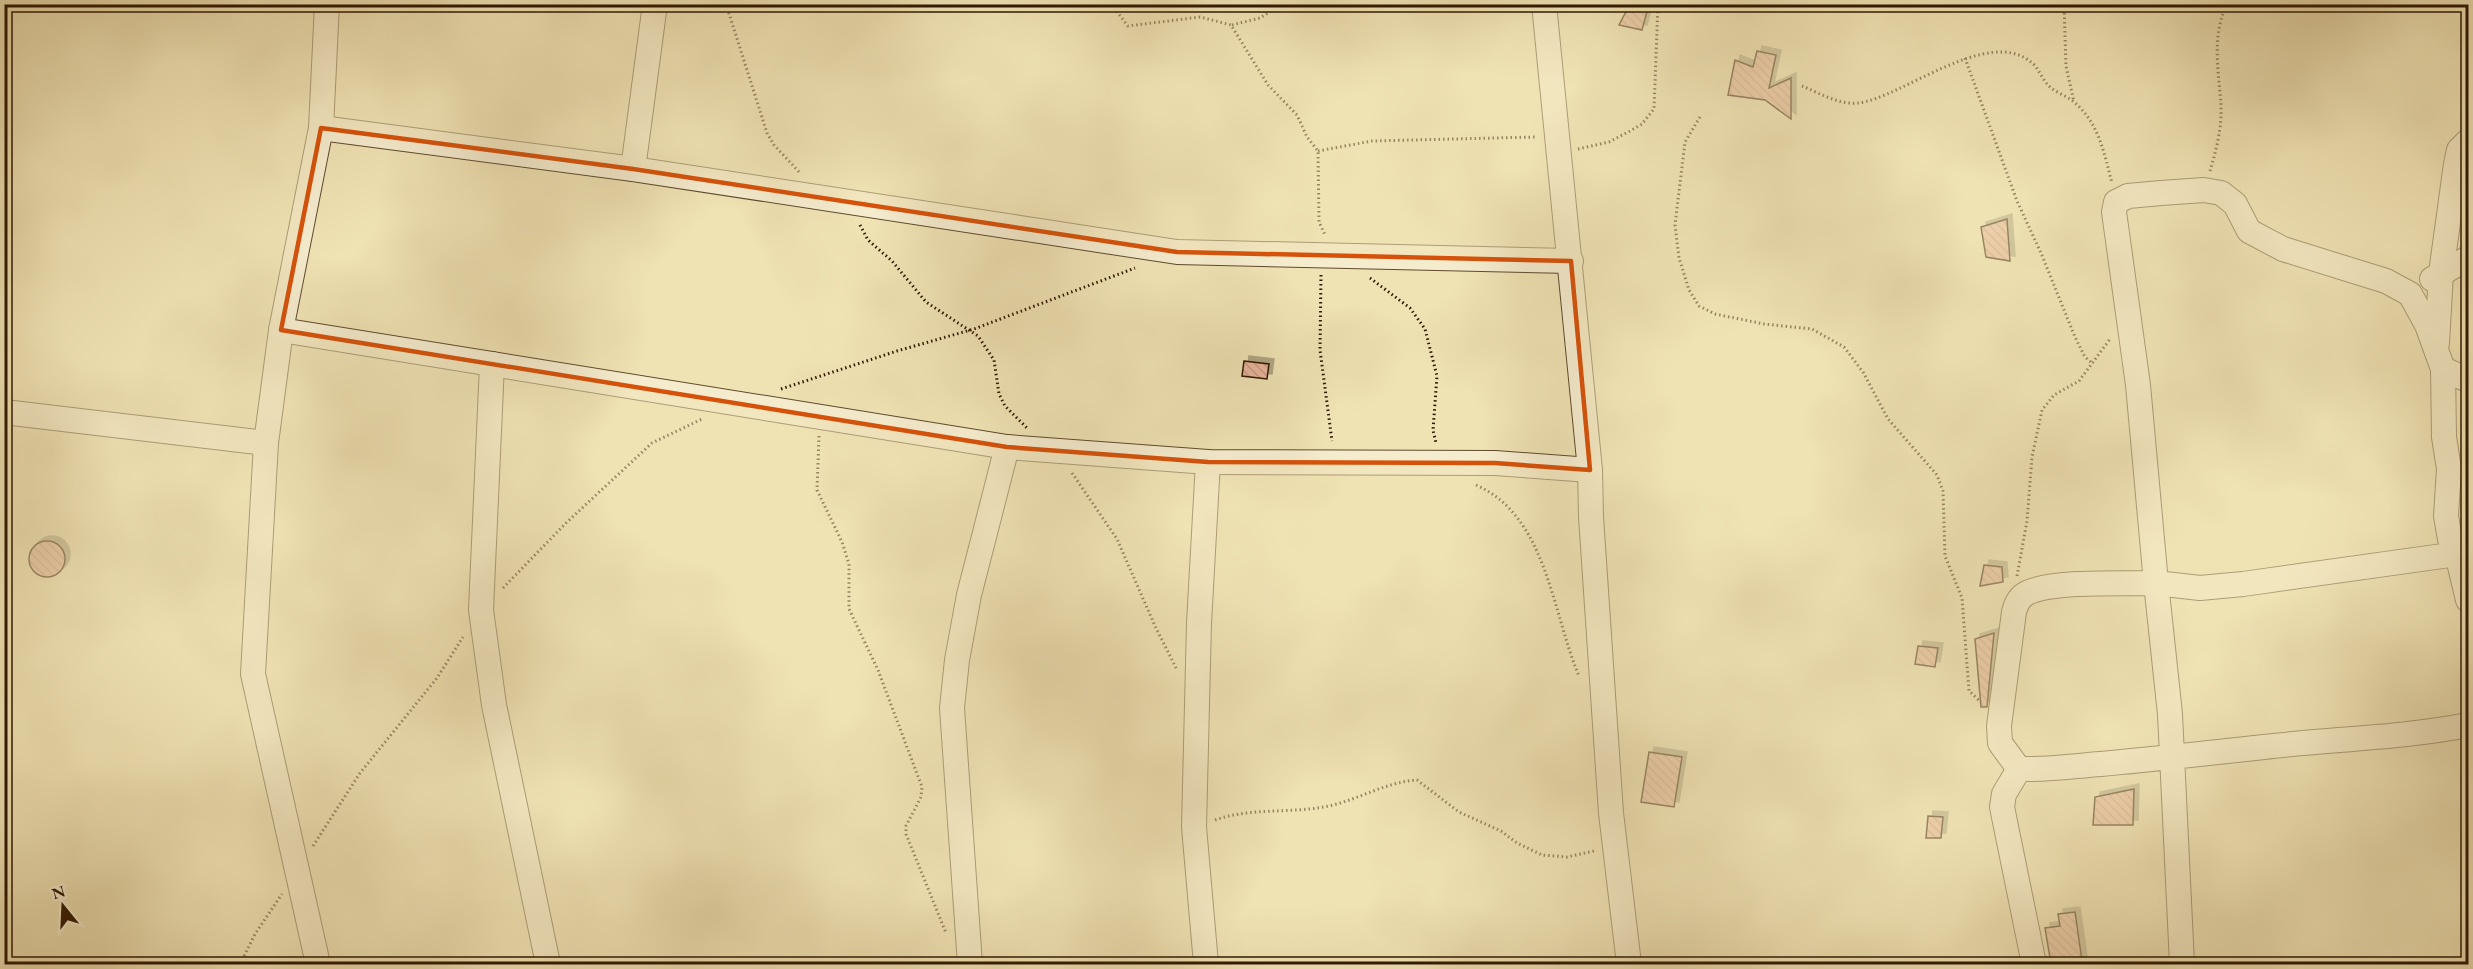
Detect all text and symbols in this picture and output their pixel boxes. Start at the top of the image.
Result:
north arrow [33,876,93,936]
text: N [49,880,68,904]

